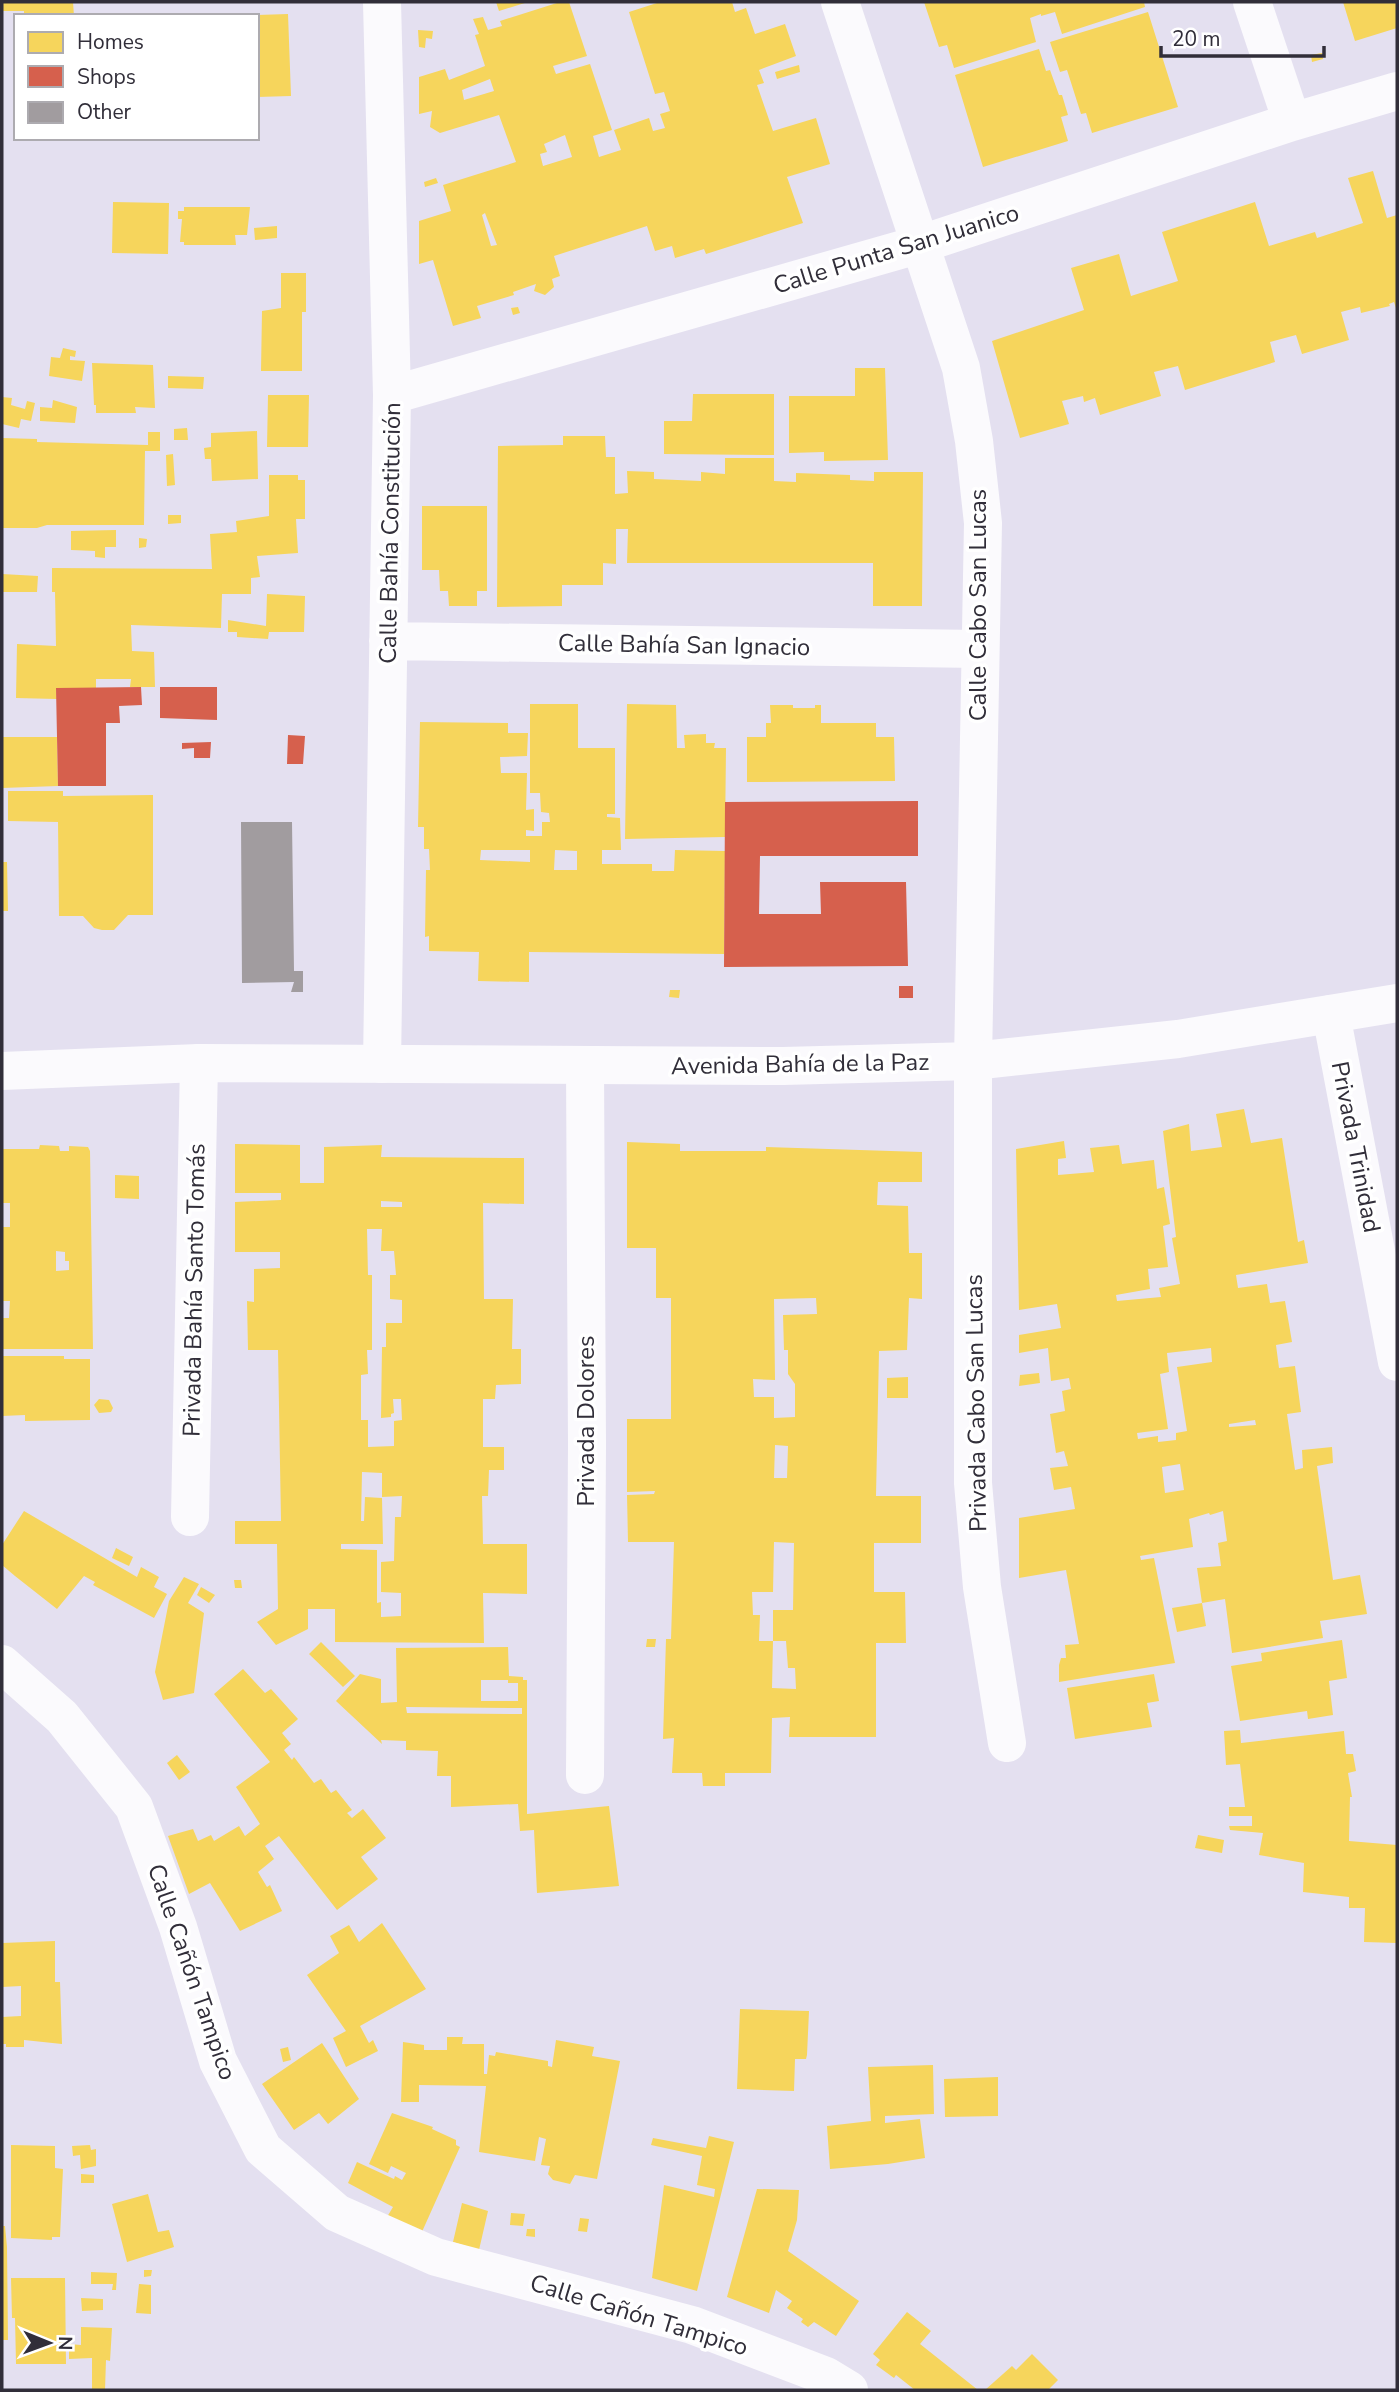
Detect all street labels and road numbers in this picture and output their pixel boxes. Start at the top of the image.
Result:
street label: Calle Punta San Juanico [769,196,1023,302]
street label: Calle Bahía Constitución [372,402,408,664]
street label: Calle Cabo San Lucas [962,489,994,721]
street label: Calle Bahía San Ignacio [558,627,810,663]
street label: Avenida Bahía de la Paz [671,1046,929,1082]
street label: Privada Trinidad [1324,1059,1388,1235]
street label: Privada Bahía Santo Tomás [175,1143,213,1437]
street label: Privada Cabo San Lucas [958,1274,994,1532]
street label: Privada Dolores [570,1335,602,1507]
street label: Calle Cañón Tampico [140,1860,244,2084]
street label: Calle Cañón Tampico [526,2267,752,2363]

